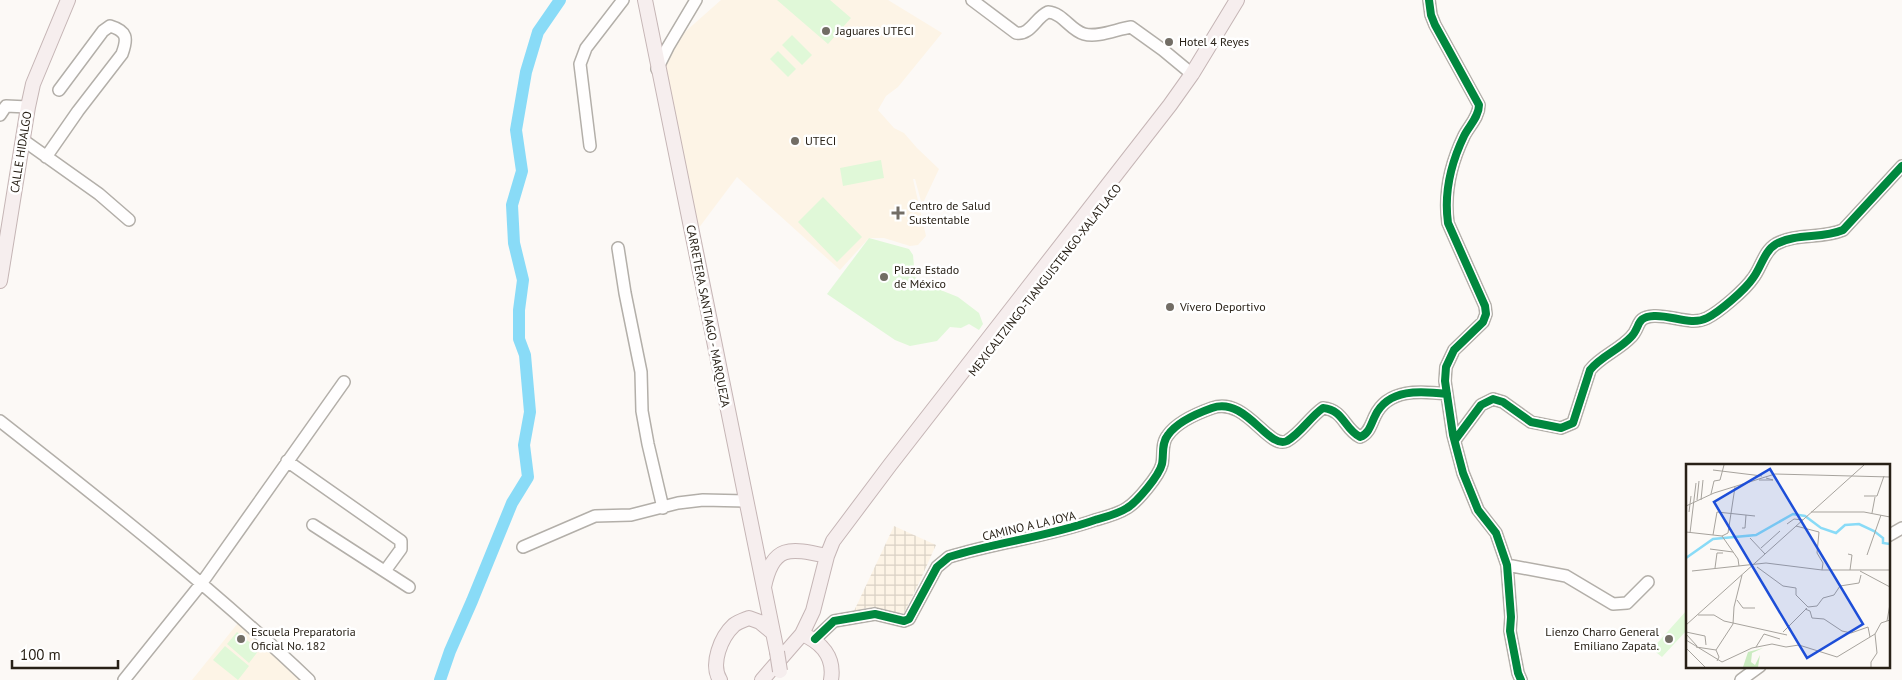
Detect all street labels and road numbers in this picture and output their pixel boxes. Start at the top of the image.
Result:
street label: CALLE HIDALGO [7,110,34,194]
street label: MEXICALTZINGO-TIANGUISTENGO-XALATLACO [965,181,1124,379]
street label: CARRETERA SANTIAGO - MARQUEZA [683,223,734,408]
street label: CAMINO A LA JOYA [981,507,1077,544]

